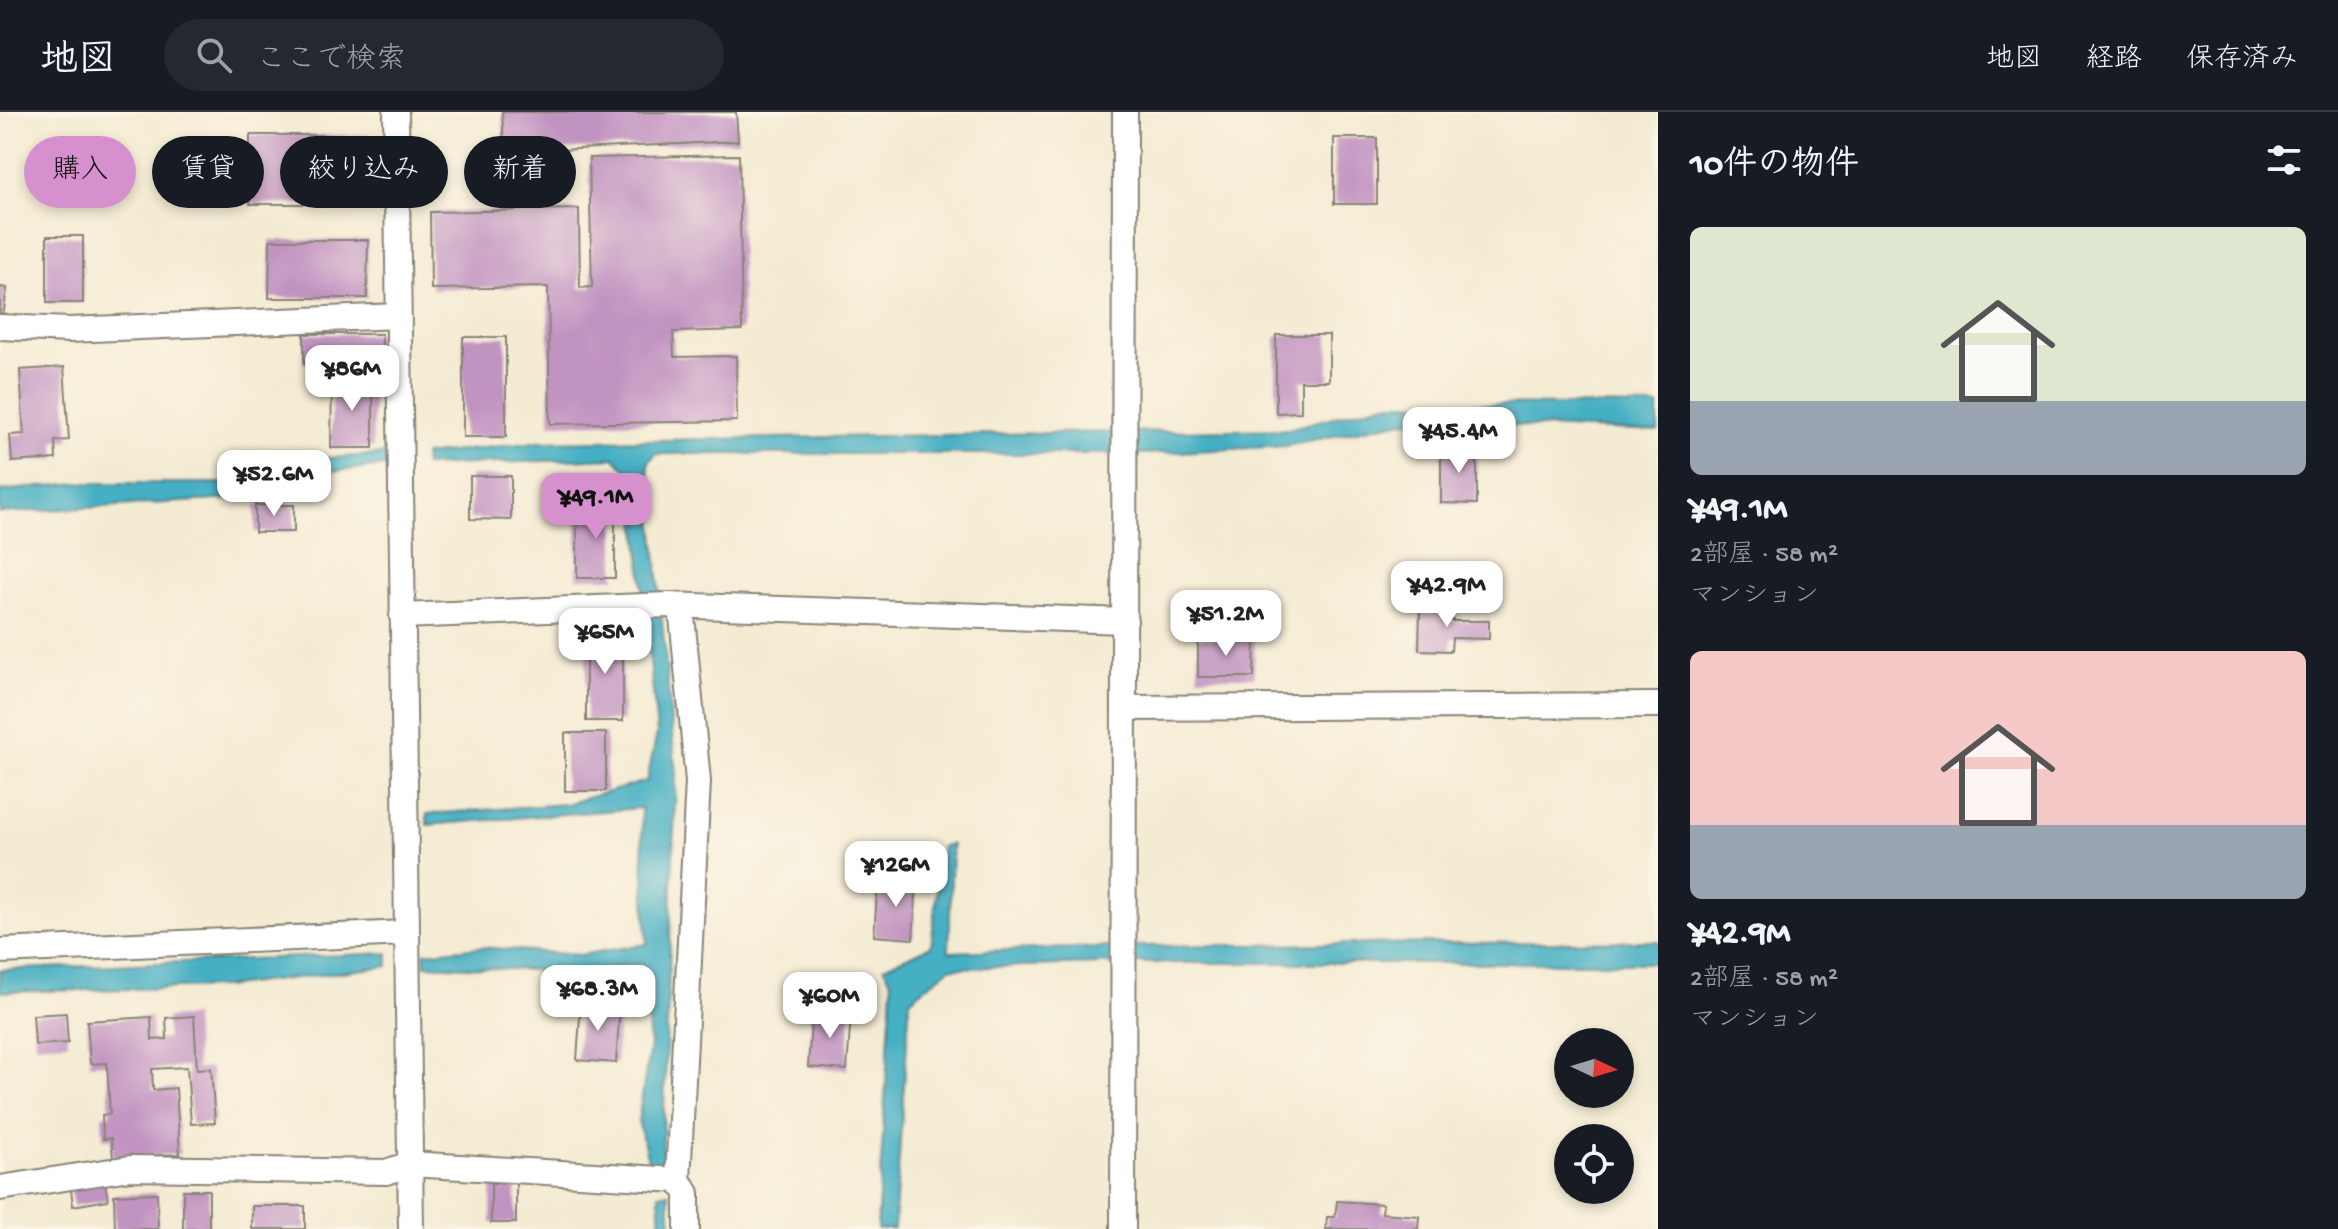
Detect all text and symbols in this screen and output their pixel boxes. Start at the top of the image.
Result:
search box [164,19,724,91]
icon: search [192,33,236,77]
text: 地図 [40,41,116,85]
text: ここで検索 [256,44,406,79]
text: 地図 [1986,44,2042,77]
text: 経路 [2086,44,2142,77]
text: 保存済み [2186,44,2298,77]
chip: 購入 [24,136,136,208]
chip: 賃貸 [152,136,264,208]
chip: 絞り込み [280,136,448,208]
chip: 新着 [464,136,576,208]
icon: filters [2262,138,2306,182]
text: 10件の物件 [1690,147,1859,187]
icon: home [1926,279,2070,423]
pin: ¥86M [305,345,399,413]
text: ¥86M [323,355,381,386]
pin: ¥45.4M [1394,407,1524,475]
text: ¥45.4M [1421,417,1497,448]
pin: ¥52.6M [209,450,339,518]
text: ¥52.6M [235,460,313,491]
pin: ¥49.1M [531,473,661,541]
text: ¥49.1M [559,483,633,514]
text: ¥49.1M [1690,491,1787,531]
text: 2部屋 · 58 m² [1690,541,1838,572]
pin: ¥42.9M [1382,561,1512,629]
text: ¥42.9M [1409,571,1485,602]
text: マンション [1690,582,1819,613]
pin: ¥51.2M [1161,590,1291,658]
text: ¥51.2M [1188,600,1264,631]
pin: ¥65M [558,608,652,676]
text: ¥65M [577,618,633,649]
icon: home [1926,703,2070,847]
pin: ¥126M [840,841,952,909]
text: ¥126M [863,851,929,882]
text: ¥42.9M [1690,915,1790,955]
pin: ¥68.3M [533,965,663,1033]
text: 2部屋 · 58 m² [1690,965,1838,996]
pin: ¥60M [783,972,877,1040]
text: ¥68.3M [558,975,638,1006]
text: ¥60M [801,982,859,1013]
text: マンション [1690,1006,1819,1037]
north arrow [1554,1028,1634,1108]
map controls [1554,1028,1634,1204]
button: locate [1554,1124,1634,1204]

